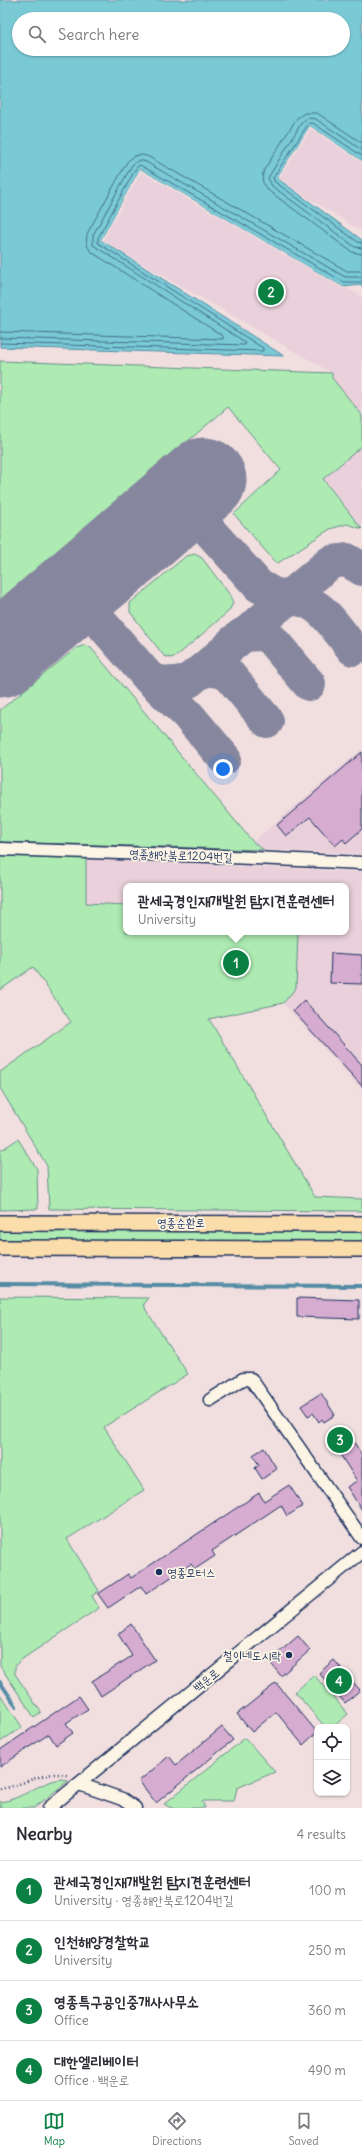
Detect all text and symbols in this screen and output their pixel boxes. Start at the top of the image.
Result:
search box [12,12,350,56]
icon: search [26,23,48,45]
text: Search here [58,25,139,44]
pin: 2 [258,277,284,307]
your location [213,759,233,779]
street label: 영종해안북로1204번길 [129,846,233,864]
popup [123,883,349,935]
text: 관세국경인재개발원 탐지견훈련센터 [138,891,334,910]
text: University [138,911,196,928]
pin: 1 [223,948,249,978]
street label: 영종순환로 [157,1215,205,1230]
pin: 3 [327,1425,353,1455]
place label: 영종모터스 [167,1565,215,1580]
marker: 영종모터스 [154,1567,164,1577]
place label: 철이네도시락 [223,1648,281,1663]
marker: 철이네도시락 [284,1650,294,1660]
street label: 백운로 [190,1665,222,1695]
pin: 4 [326,1666,352,1696]
map controls [314,1724,350,1796]
button: locate [314,1724,350,1760]
button: layers [314,1760,350,1796]
text: Nearby [16,1823,72,1845]
text: 4 results [297,1826,346,1843]
text: 관세국경인재개발원 탐지견훈련센터 [54,1872,251,1891]
text: 1 [26,1882,32,1899]
text: 100 m [309,1882,346,1899]
text: University · 영종해안북로1204번길 [54,1892,234,1909]
text: 인천해양경찰학교 [54,1932,151,1951]
text: 2 [25,1942,33,1959]
text: 250 m [308,1942,346,1959]
text: University [54,1952,112,1969]
text: 영종특구공인중개사사무소 [54,1992,199,2011]
text: 3 [25,2002,33,2019]
text: 360 m [308,2002,346,2019]
text: Office [54,2012,89,2029]
text: 대한엘리베이터 [54,2052,139,2071]
text: 4 [25,2062,33,2079]
text: 490 m [308,2062,346,2079]
text: Office · 백운로 [54,2072,129,2089]
tab: Map [43,2110,65,2148]
tab: Directions [152,2110,202,2148]
tab: Saved [288,2110,319,2148]

